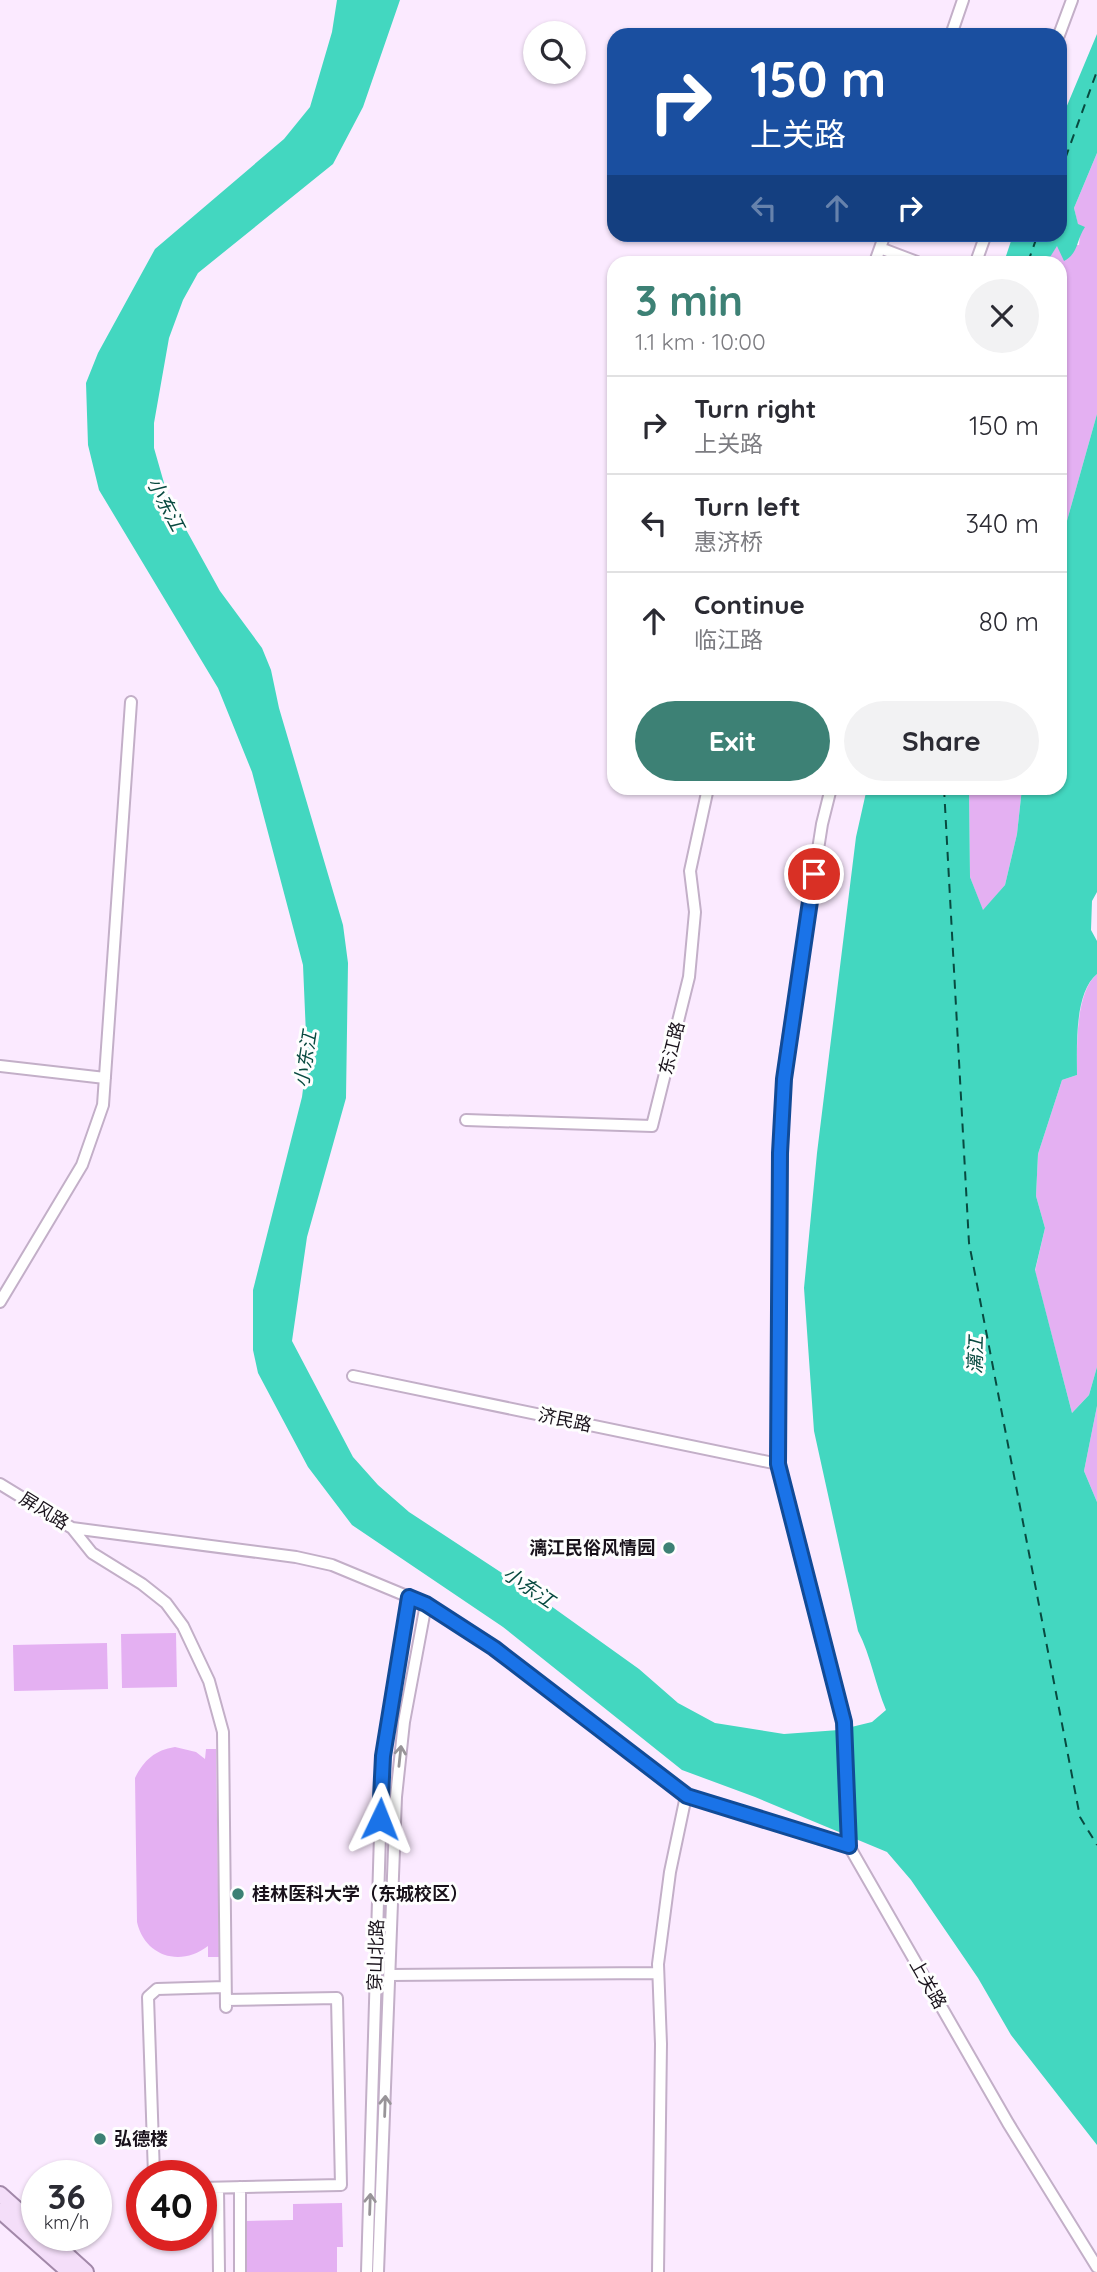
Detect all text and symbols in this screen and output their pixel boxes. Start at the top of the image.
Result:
map controls [523,21,586,84]
button: search [523,21,586,84]
text: 150 m [750,48,886,109]
icon: right [635,56,726,147]
text: 上关路 [750,114,846,154]
icon: left [745,189,783,227]
icon: ahead [818,189,856,227]
icon: right [891,189,929,227]
text: 3 min [635,274,743,327]
button: close [965,279,1039,353]
text: 1.1 km · 10:00 [635,327,766,356]
text: Turn right [694,392,816,425]
icon: right [635,406,673,444]
text: 150 m [969,409,1039,442]
text: 上关路 [694,429,763,458]
water label: 小东江 [142,473,191,537]
text: Turn left [694,490,801,523]
icon: left [635,504,673,542]
text: 340 m [965,507,1039,540]
text: 惠济桥 [694,527,763,556]
text: Continue [694,588,805,621]
icon: ahead [635,602,673,640]
text: 80 m [979,605,1039,638]
text: 临江路 [694,625,763,654]
button: Exit [635,701,830,781]
button: Share [844,701,1039,781]
pin [784,844,844,904]
icon: arrive [795,855,833,893]
street label: 东江路 [654,1019,689,1077]
water label: 小东江 [289,1027,322,1089]
water label: 漓江 [962,1334,988,1374]
street label: 济民路 [536,1403,594,1436]
street label: 屏风路 [15,1487,73,1535]
place label: 漓江民俗风情园 [529,1536,655,1559]
marker: 漓江民俗风情园 [661,1540,677,1556]
water label: 小东江 [499,1561,561,1614]
one-way arrow [394,1746,407,1768]
position arrow [343,1782,417,1856]
place label: 桂林医科大学（东城校区） [252,1882,468,1905]
marker: 桂林医科大学（东城校区） [230,1886,246,1902]
street label: 穿山北路 [363,1919,388,1991]
street label: 上关路 [905,1955,952,2013]
one-way arrow [378,2095,391,2118]
place label: 弘德楼 [114,2127,168,2150]
marker: 弘德楼 [92,2131,108,2147]
speed limit sign: 40 [126,2160,217,2251]
text: 36 [47,2174,86,2218]
one-way arrow [363,2193,376,2216]
text: km/h [44,2211,89,2234]

